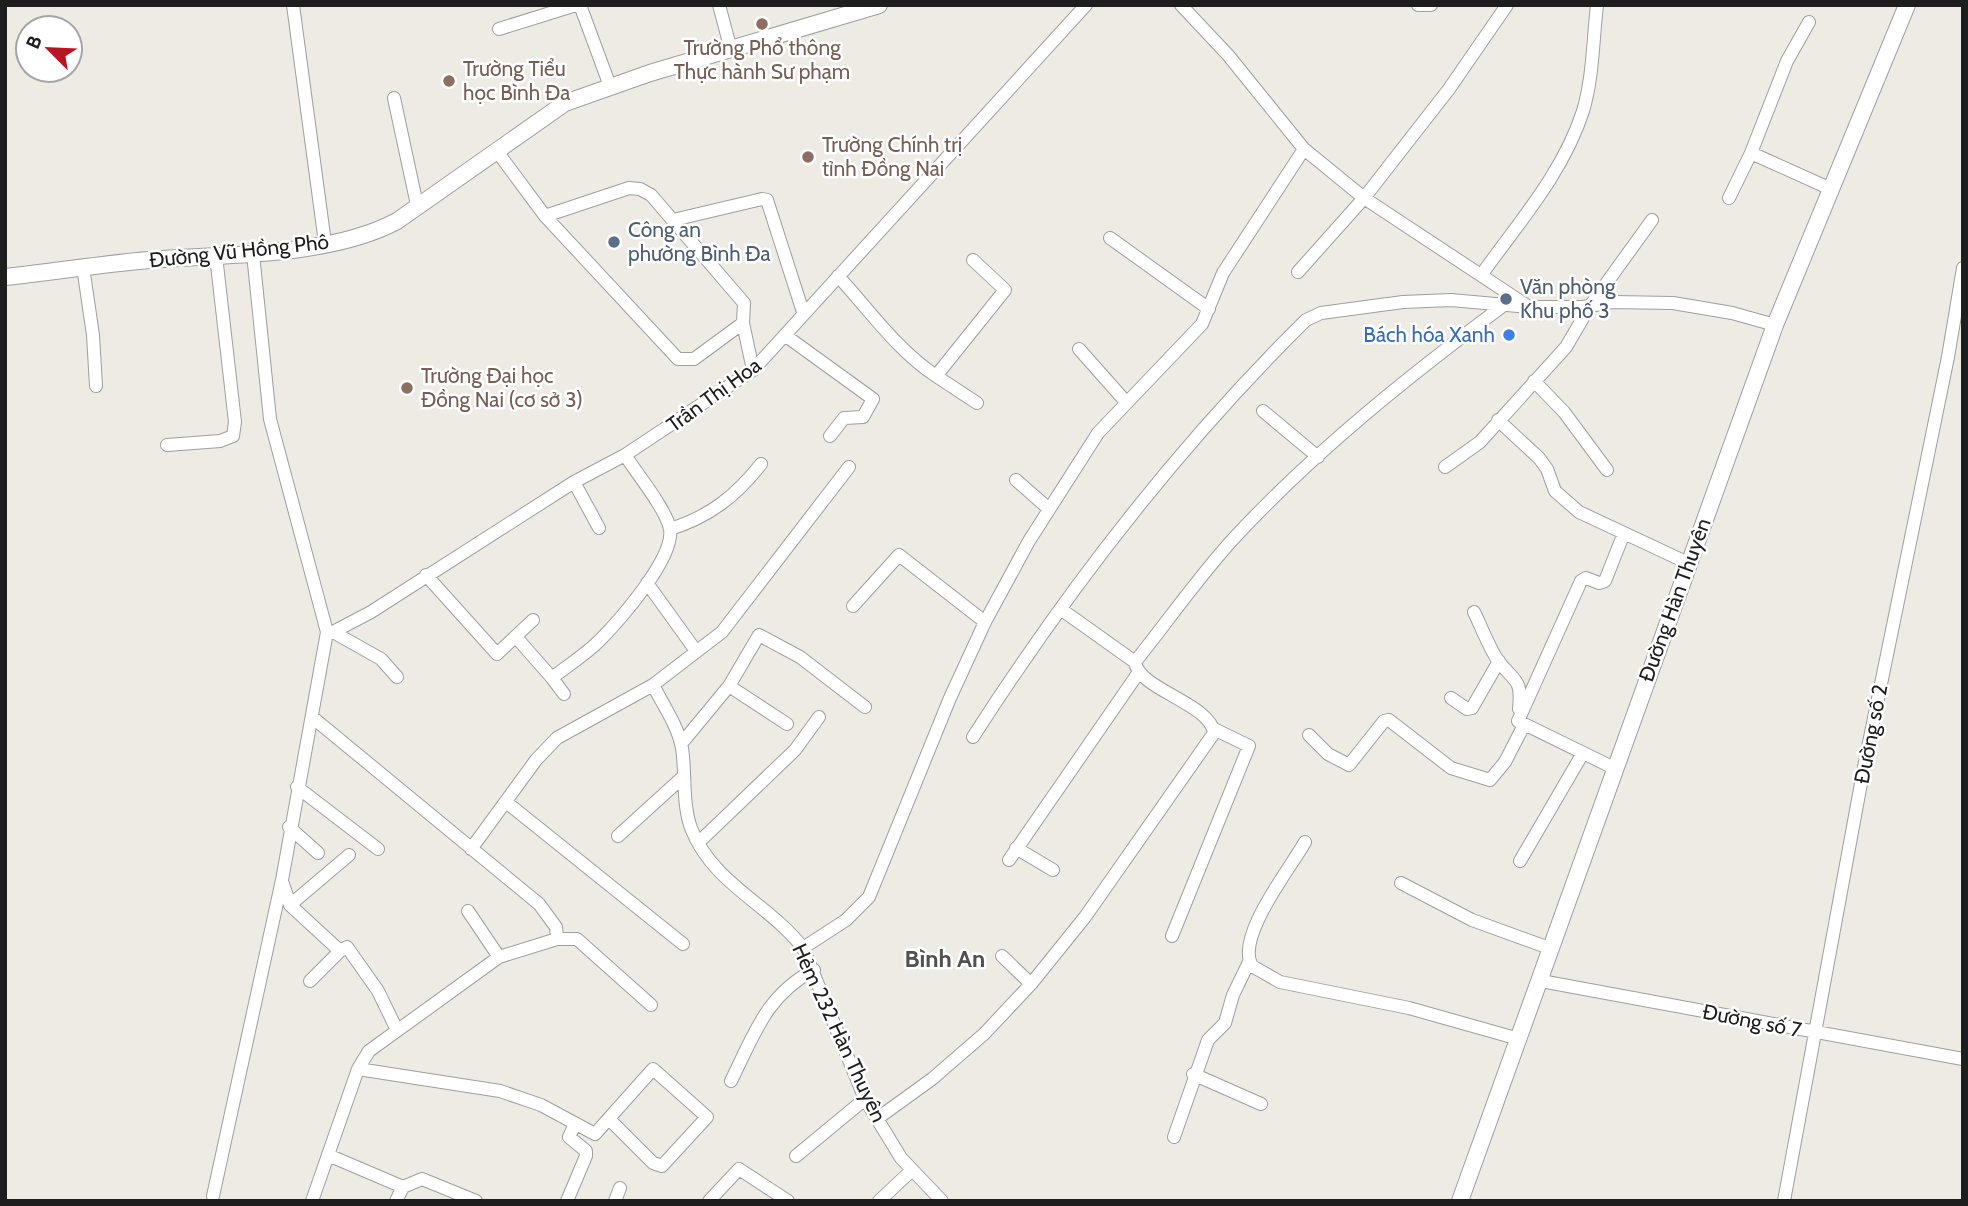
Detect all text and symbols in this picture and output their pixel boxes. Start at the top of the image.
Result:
north arrow [14,14,84,84]
marker: Trường Phổ thông Thực hành Sư phạm [754,16,770,32]
text: B [21,32,47,52]
place label: Trường Phổ thông Thực hành Sư phạm [674,35,850,84]
place label: Trường Tiểu học Bình Đa [463,56,570,105]
marker: Trường Tiểu học Bình Đa [441,73,457,89]
place label: Trường Chính trị tỉnh Đồng Nai [822,132,962,181]
marker: Trường Chính trị tỉnh Đồng Nai [800,149,816,165]
place label: Công an phường Bình Đa [628,217,771,266]
street label: Đường Vũ Hồng Phô [148,229,330,272]
marker: Công an phường Bình Đa [606,234,622,250]
place label: Văn phòng Khu phố 3 [1520,274,1616,323]
marker: Văn phòng Khu phố 3 [1498,291,1514,307]
place label: Bách hóa Xanh [1363,322,1495,347]
marker: Bách hóa Xanh [1501,327,1517,343]
street label: Trần Thị Hoa [662,352,766,437]
place label: Trường Đại học Đồng Nai (cơ sở 3) [421,363,583,412]
marker: Trường Đại học Đồng Nai (cơ sở 3) [399,380,415,396]
street label: Đường Hàn Thuyên [1633,515,1716,685]
street label: Đường số 2 [1849,682,1892,786]
street label: Hẻm 232 Hàn Thuyên [787,940,892,1126]
district label: Bình An [905,944,985,973]
street label: Đường số 7 [1700,999,1804,1042]

